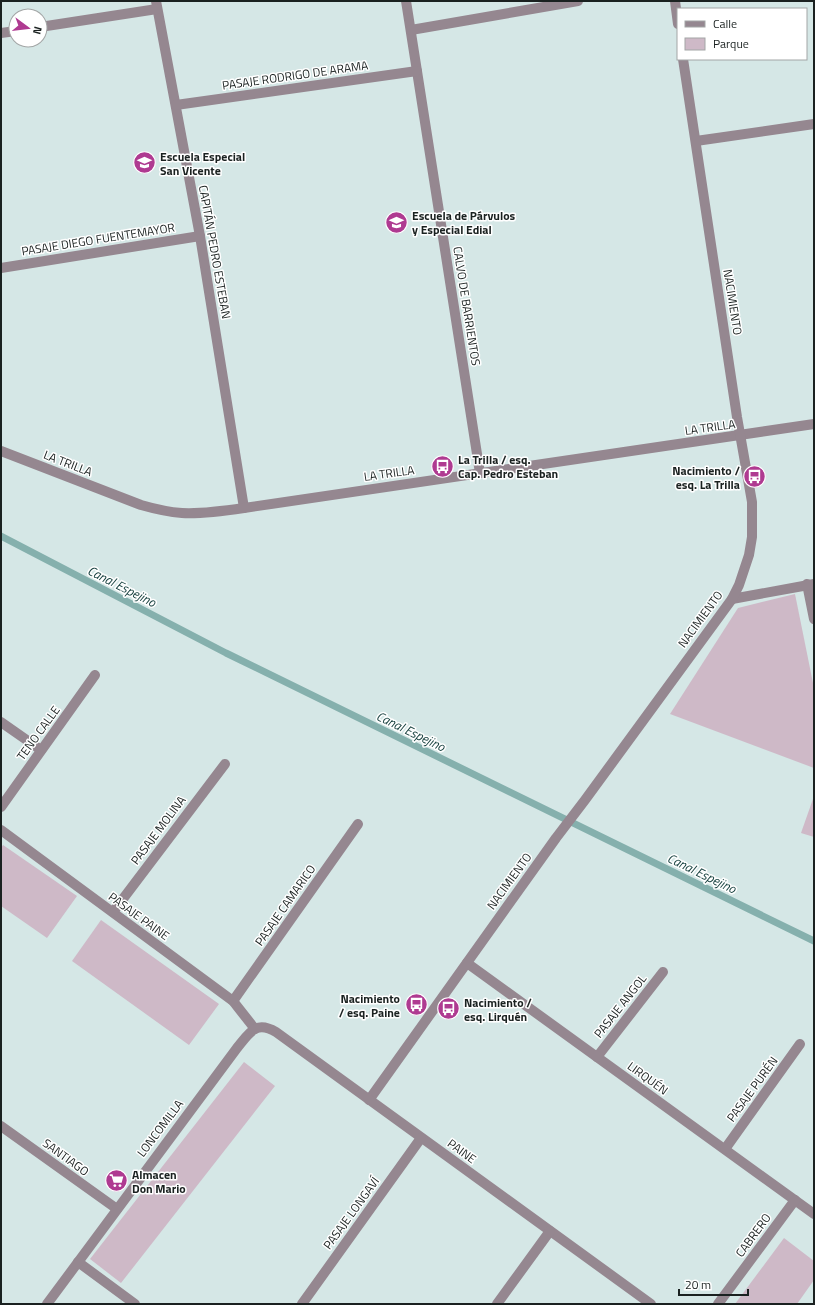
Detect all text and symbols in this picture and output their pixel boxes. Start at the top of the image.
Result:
north arrow [8,8,48,48]
legend [677,8,807,60]
text: Calle [713,14,737,33]
text: N [29,25,46,36]
text: Parque [713,34,749,53]
street label: PASAJE RODRIGO DE ARAMA [221,55,369,95]
place label: Escuela Especial San Vicente [160,147,245,180]
school or university icon: Escuela Especial San Vicente [132,150,158,176]
street label: CAPITÁN PEDRO ESTEBAN [194,184,236,320]
place label: Escuela de Párvulos y Especial Edial [412,206,516,239]
school or university icon: Escuela de Párvulos y Especial Edial [384,209,410,235]
street label: PASAJE DIEGO FUENTEMAYOR [20,217,176,261]
street label: CALVO DE BARRIENTOS [448,245,486,367]
street label: NACIMIENTO [718,268,748,336]
street label: LA TRILLA [683,414,737,440]
street label: LA TRILLA [41,445,95,481]
place label: La Trilla / esq. Cap. Pedro Esteban [458,450,558,483]
bus stop icon: La Trilla / esq. Cap. Pedro Esteban [429,453,455,479]
street label: LA TRILLA [362,460,416,486]
place label: Nacimiento / esq. La Trilla [672,461,740,494]
bus stop icon: Nacimiento / esq. La Trilla [742,464,768,490]
water label: Canal Espejino [84,560,160,612]
street label: NACIMIENTO [673,587,727,651]
street label: TENO CALLE [12,701,65,764]
water label: Canal Espejino [373,706,449,757]
street label: PASAJE MOLINA [126,792,190,868]
water label: Canal Espejino [664,848,740,899]
street label: NACIMIENTO [482,849,536,913]
street label: PASAJE CAMARICO [250,860,320,950]
street label: PASAJE PAINE [104,887,174,945]
street label: PASAJE ANGOL [589,970,651,1042]
place label: Nacimiento / esq. Paine [339,989,400,1022]
bus stop icon: Nacimiento / esq. Paine [403,992,429,1018]
place label: Nacimiento / esq. Lirquén [464,993,532,1026]
bus stop icon: Nacimiento / esq. Lirquén [436,996,462,1022]
street label: PASAJE PURÉN [722,1052,782,1126]
street label: LIRQUÉN [624,1057,672,1099]
street label: LONCOMILLA [132,1095,188,1161]
street label: SANTIAGO [39,1134,93,1180]
street label: PAINE [444,1134,481,1168]
place label: Almacen Don Mario [132,1165,186,1198]
supermarket icon: Almacen Don Mario [104,1168,130,1194]
street label: PASAJE LONGAVÍ [318,1172,384,1253]
street label: CABRERO [730,1209,776,1261]
scale bar [679,1271,748,1297]
text: 20 m [685,1275,711,1294]

